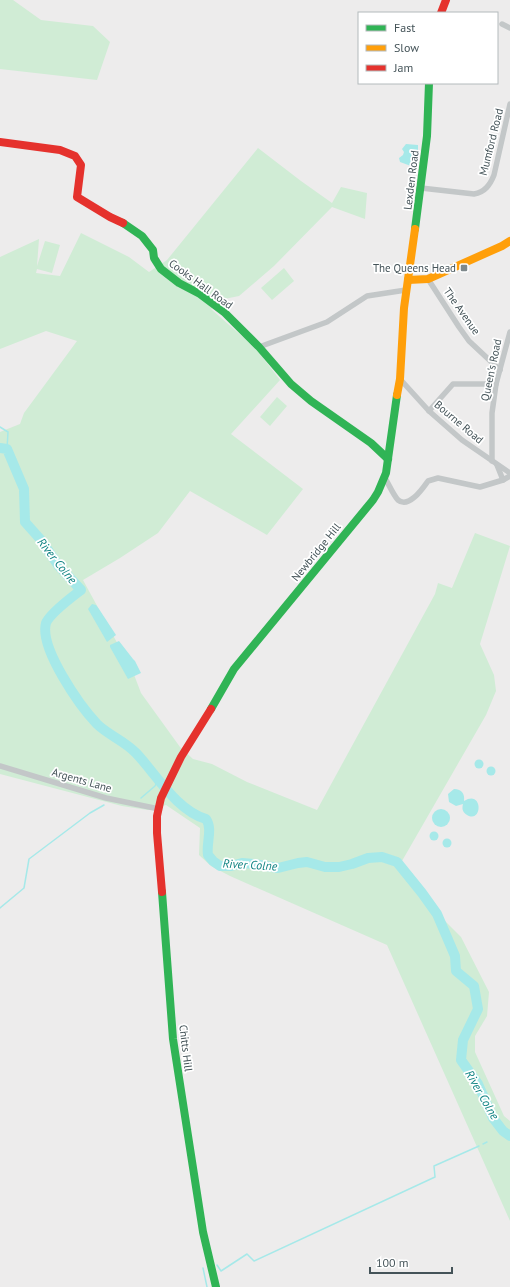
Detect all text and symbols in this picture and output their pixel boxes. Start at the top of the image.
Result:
legend [358,12,498,84]
text: Fast [394,20,415,35]
text: Slow [394,40,419,55]
text: Jam [393,60,413,75]
street label: Mumford Road [476,107,506,177]
street label: Lexden Road [400,149,422,211]
street label: Cooks Hall Road [166,256,236,312]
place label: The Queens Head [373,261,456,275]
marker: The Queens Head [459,263,469,273]
street label: The Avenue [441,285,484,338]
street label: Queen's Road [478,338,504,402]
street label: Bourne Road [432,397,486,447]
street label: Newbridge Hill [288,520,344,584]
water label: River Colne [34,535,81,587]
street label: Argents Lane [51,765,114,795]
water label: River Colne [222,856,278,873]
street label: Chitts Hill [176,1024,196,1073]
water label: River Colne [462,1067,503,1123]
scale bar [370,1249,452,1275]
text: 100 m [376,1255,409,1270]

